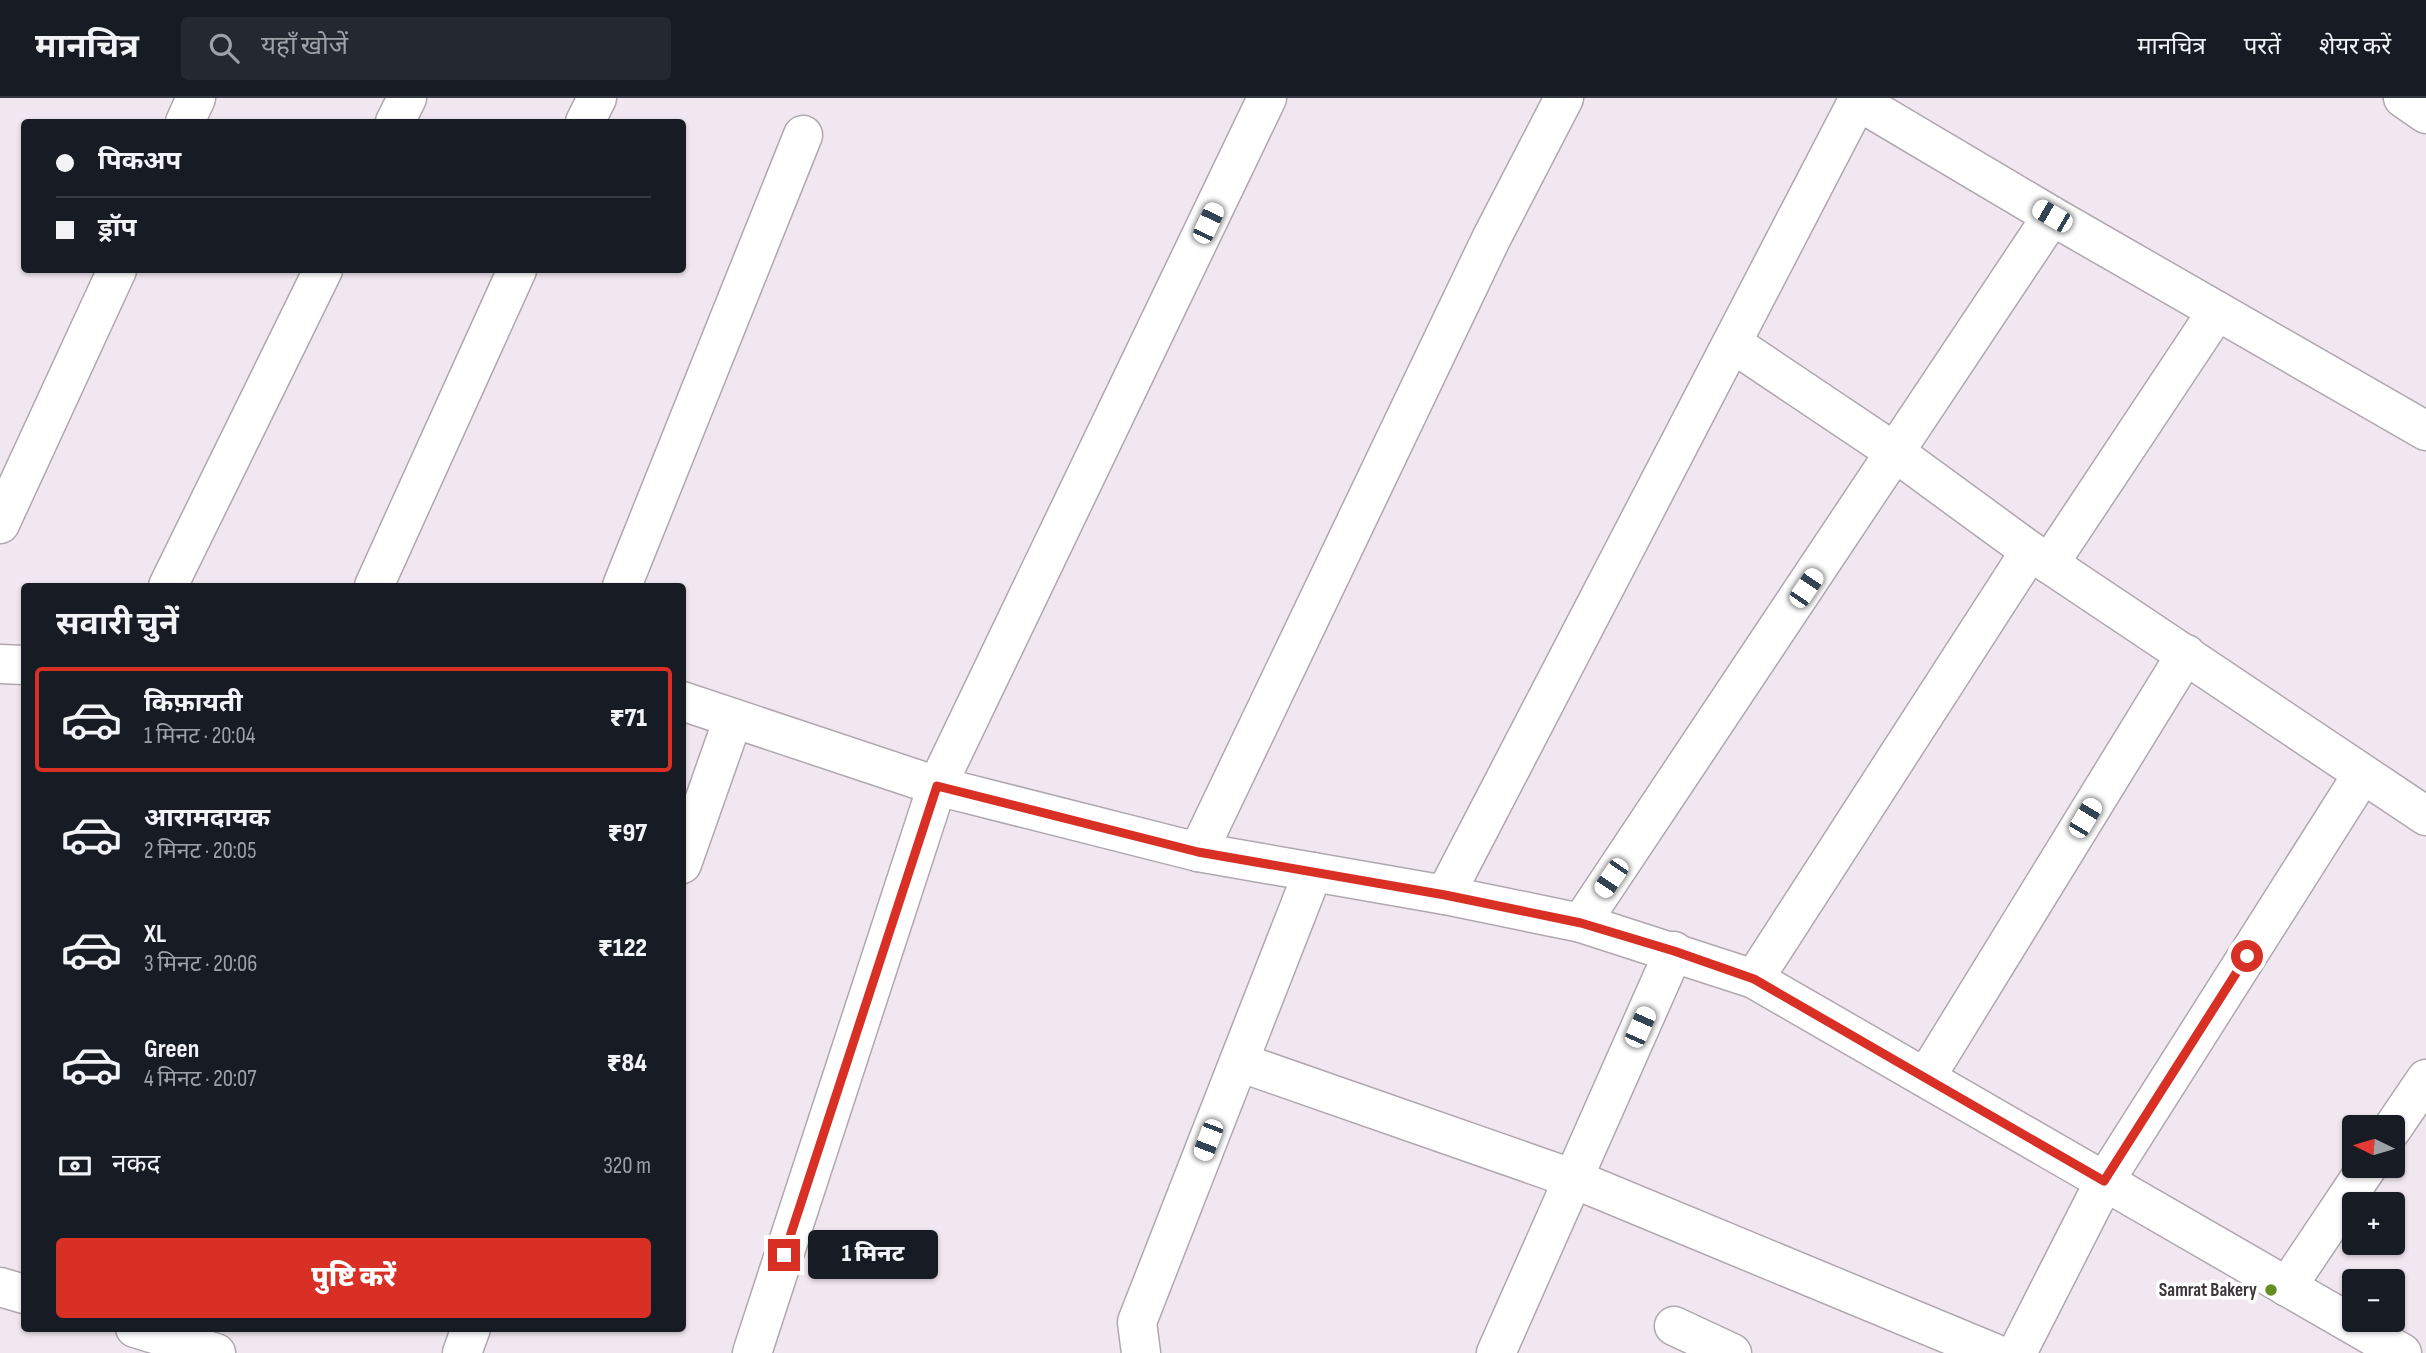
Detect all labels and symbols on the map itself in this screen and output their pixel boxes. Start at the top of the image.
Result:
car [2029,196,2076,236]
car [1190,200,1227,246]
car [1786,565,1827,611]
car [2066,795,2105,841]
car [1591,855,1632,901]
route start [2231,940,2263,972]
car [1622,1004,1659,1050]
north arrow [2342,1115,2404,1178]
car [1191,1117,1226,1163]
callout: 1 मिनट [808,1230,938,1280]
route end [768,1239,800,1271]
place label: Samrat Bakery [2159,1279,2257,1302]
marker: Samrat Bakery [2263,1282,2279,1298]

